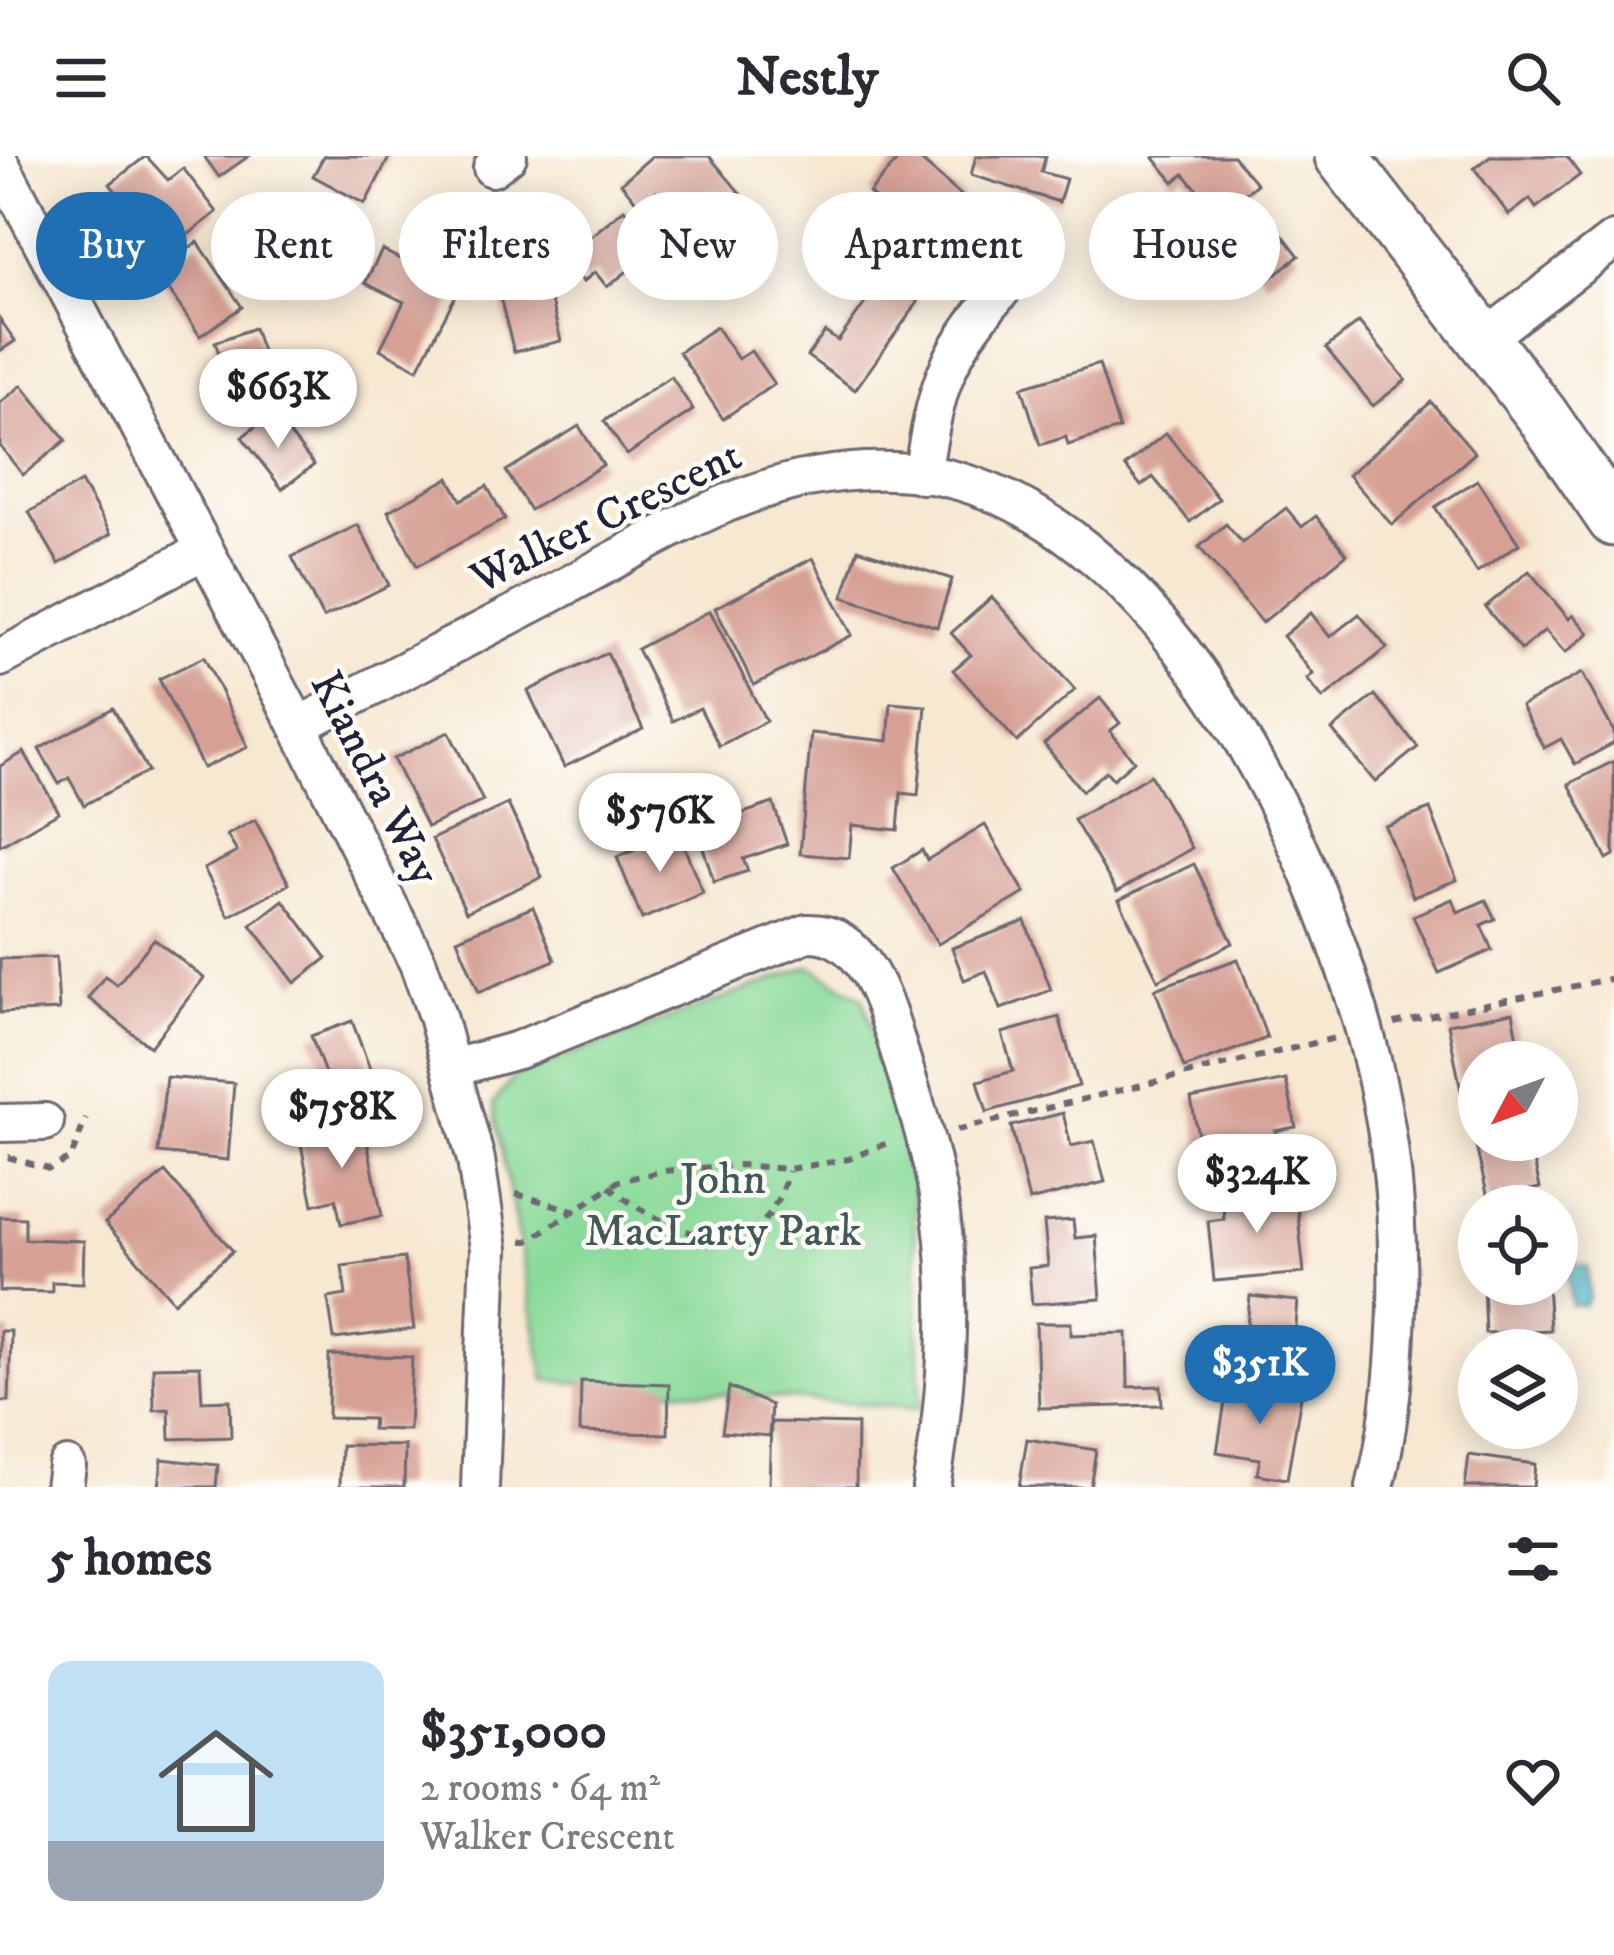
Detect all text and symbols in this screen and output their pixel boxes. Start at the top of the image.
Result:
icon: menu [48,45,114,111]
text: Nestly [736,45,878,112]
icon: search [1500,45,1566,111]
chip: Buy [36,192,187,300]
chip: Rent [211,192,375,300]
chip: Filters [399,192,593,300]
chip: New [617,192,778,300]
chip: Apartment [802,192,1065,300]
chip: House [1089,192,1280,300]
pin: $663K [194,349,362,451]
text: $663K [226,363,330,412]
street label: Walker Crescent [461,428,751,608]
street label: Kiandra Way [297,662,452,895]
pin: $576K [576,773,744,875]
text: $576K [606,787,714,836]
north arrow [1458,1041,1578,1161]
map controls [1458,1041,1578,1449]
pin: $758K [258,1069,426,1171]
text: $758K [288,1083,396,1132]
pin: $324K [1173,1134,1341,1236]
text: $324K [1205,1148,1309,1197]
park label: John MacLarty Park [584,1152,862,1260]
button: locate [1458,1185,1578,1305]
pin: $351K [1176,1325,1344,1427]
button: layers [1458,1329,1578,1449]
text: $351K [1212,1339,1308,1388]
icon: filters [1500,1526,1566,1592]
text: 5 homes [48,1527,212,1591]
text: $351,000 [420,1700,607,1764]
icon: home [144,1709,288,1853]
icon: heart [1500,1748,1566,1814]
text: 2 rooms · 64 m² [420,1764,660,1813]
text: Walker Crescent [420,1813,675,1862]

